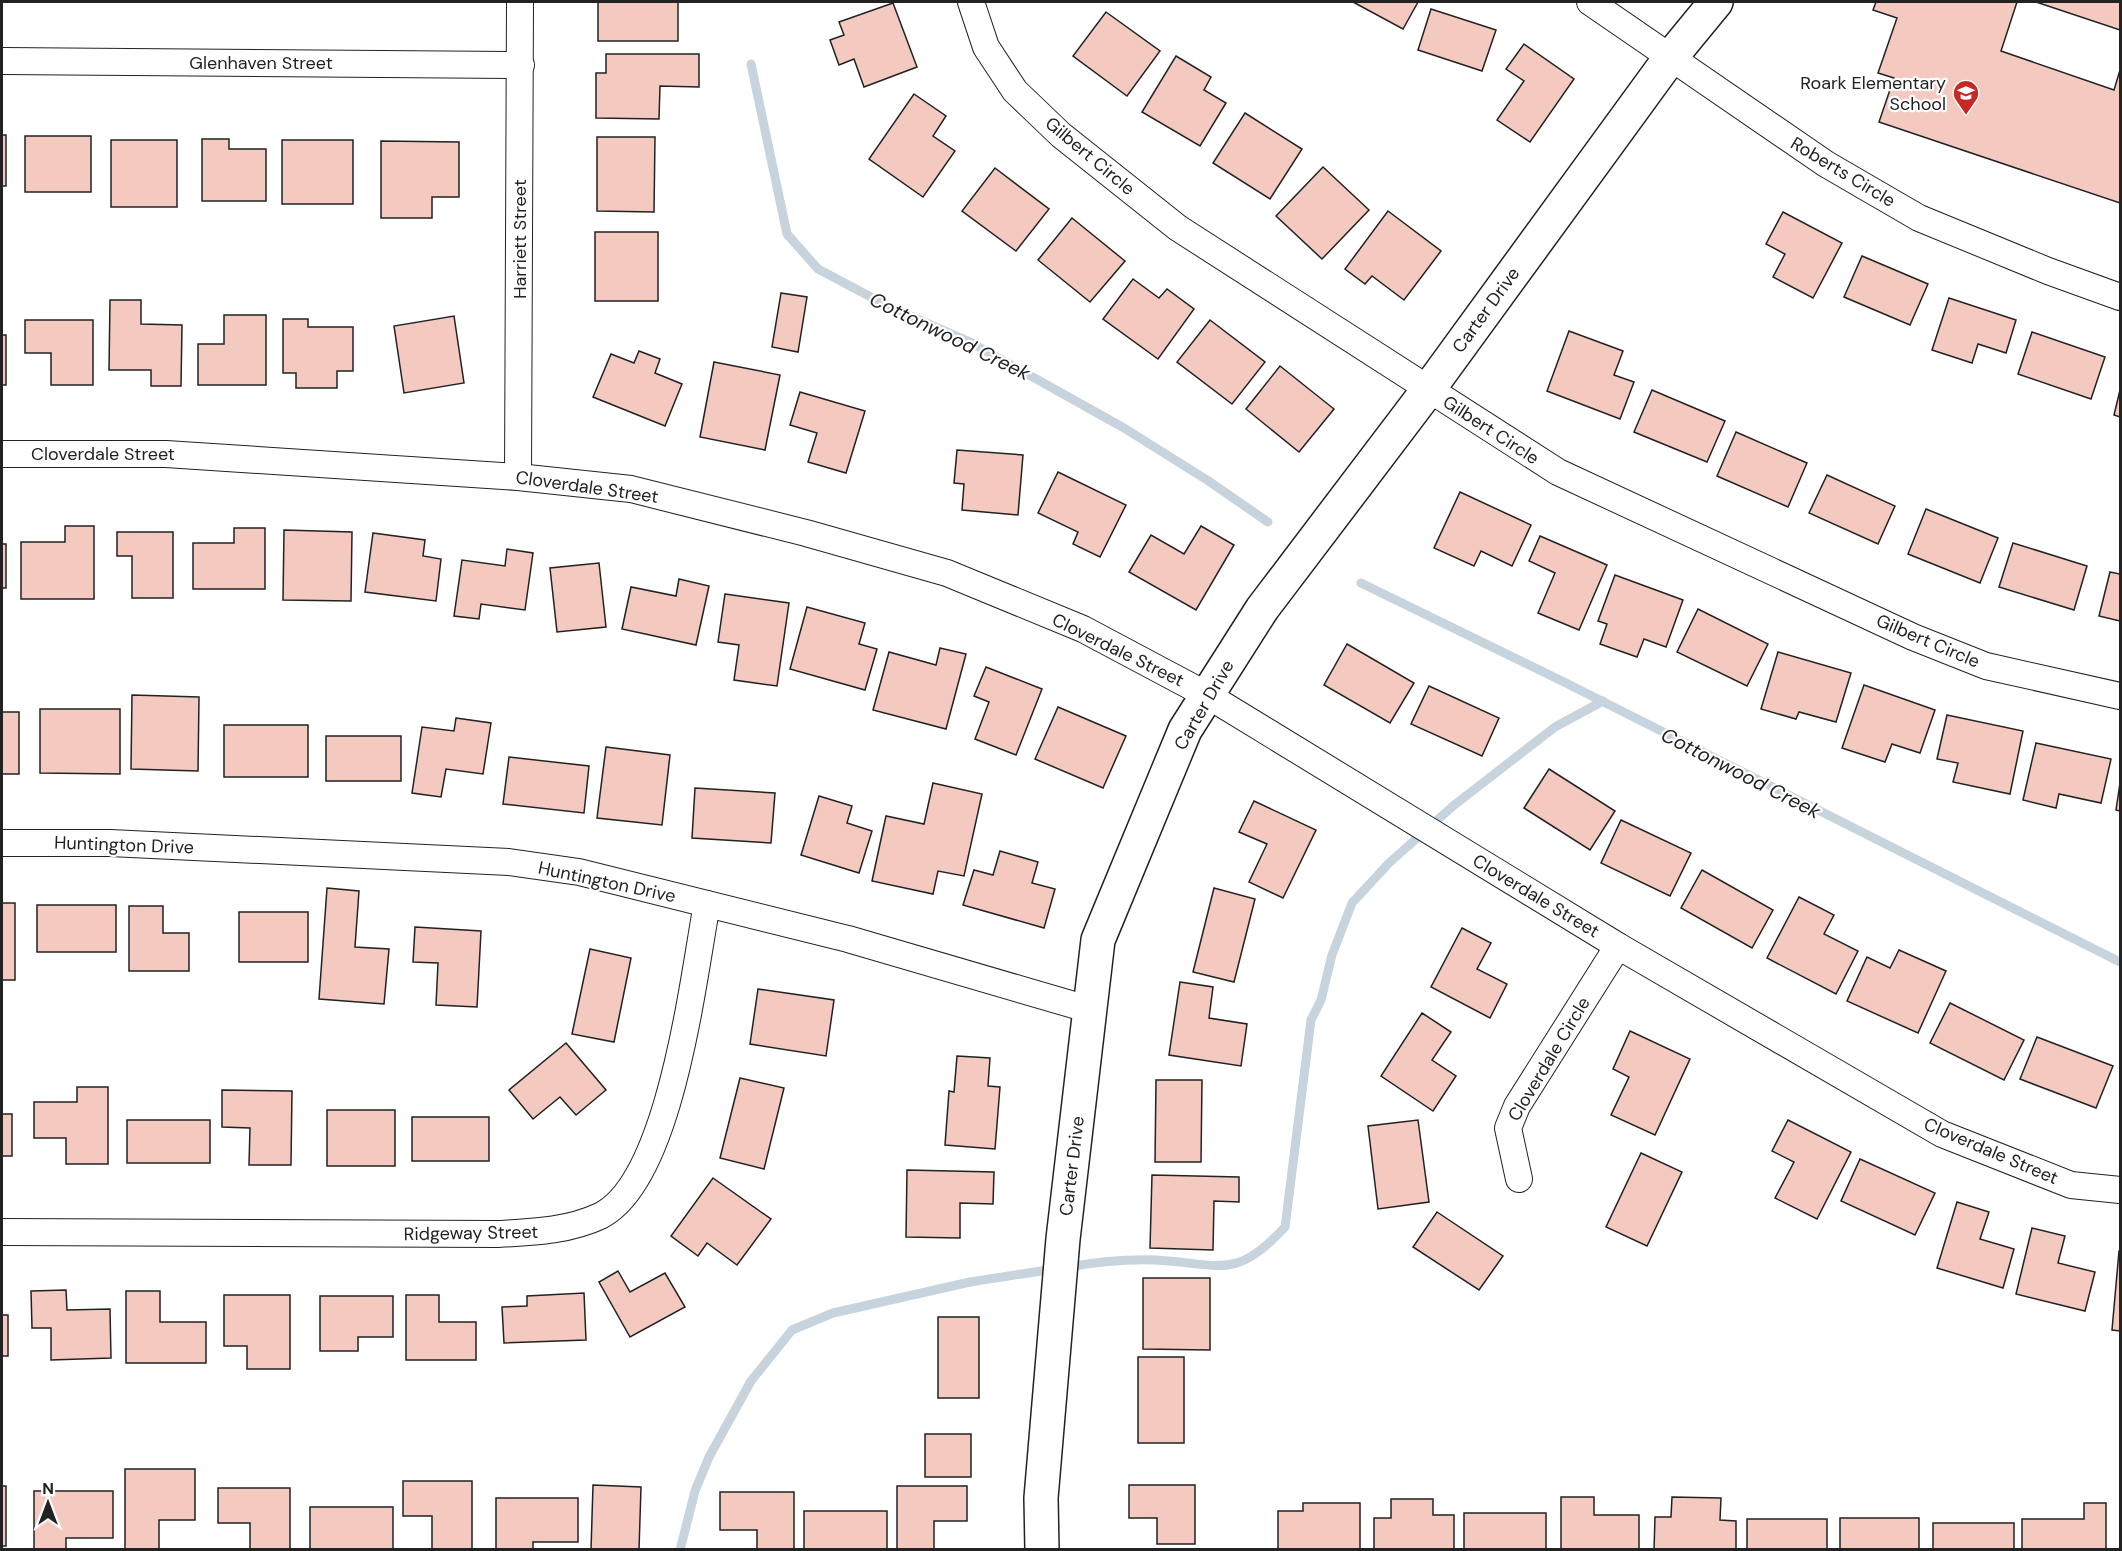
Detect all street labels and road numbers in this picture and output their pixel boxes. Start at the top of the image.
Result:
street label: Glenhaven Street [189,51,333,75]
street label: Gilbert Circle [1040,111,1140,201]
street label: Roberts Circle [1786,131,1900,213]
street label: Harriett Street [508,179,532,299]
street label: Carter Drive [1447,262,1525,358]
street label: Gilbert Circle [1438,390,1544,470]
street label: Cloverdale Street [31,442,175,466]
street label: Cloverdale Street [514,465,660,509]
street label: Cloverdale Street [1048,608,1188,692]
street label: Gilbert Circle [1873,608,1983,674]
street label: Carter Drive [1168,655,1240,755]
street label: Huntington Drive [54,831,194,859]
street label: Cloverdale Street [1468,849,1604,943]
street label: Huntington Drive [536,856,678,908]
street label: Cloverdale Circle [1502,992,1596,1126]
street label: Cloverdale Street [1920,1112,2062,1190]
street label: Carter Drive [1054,1115,1090,1217]
street label: Ridgeway Street [404,1220,538,1246]

